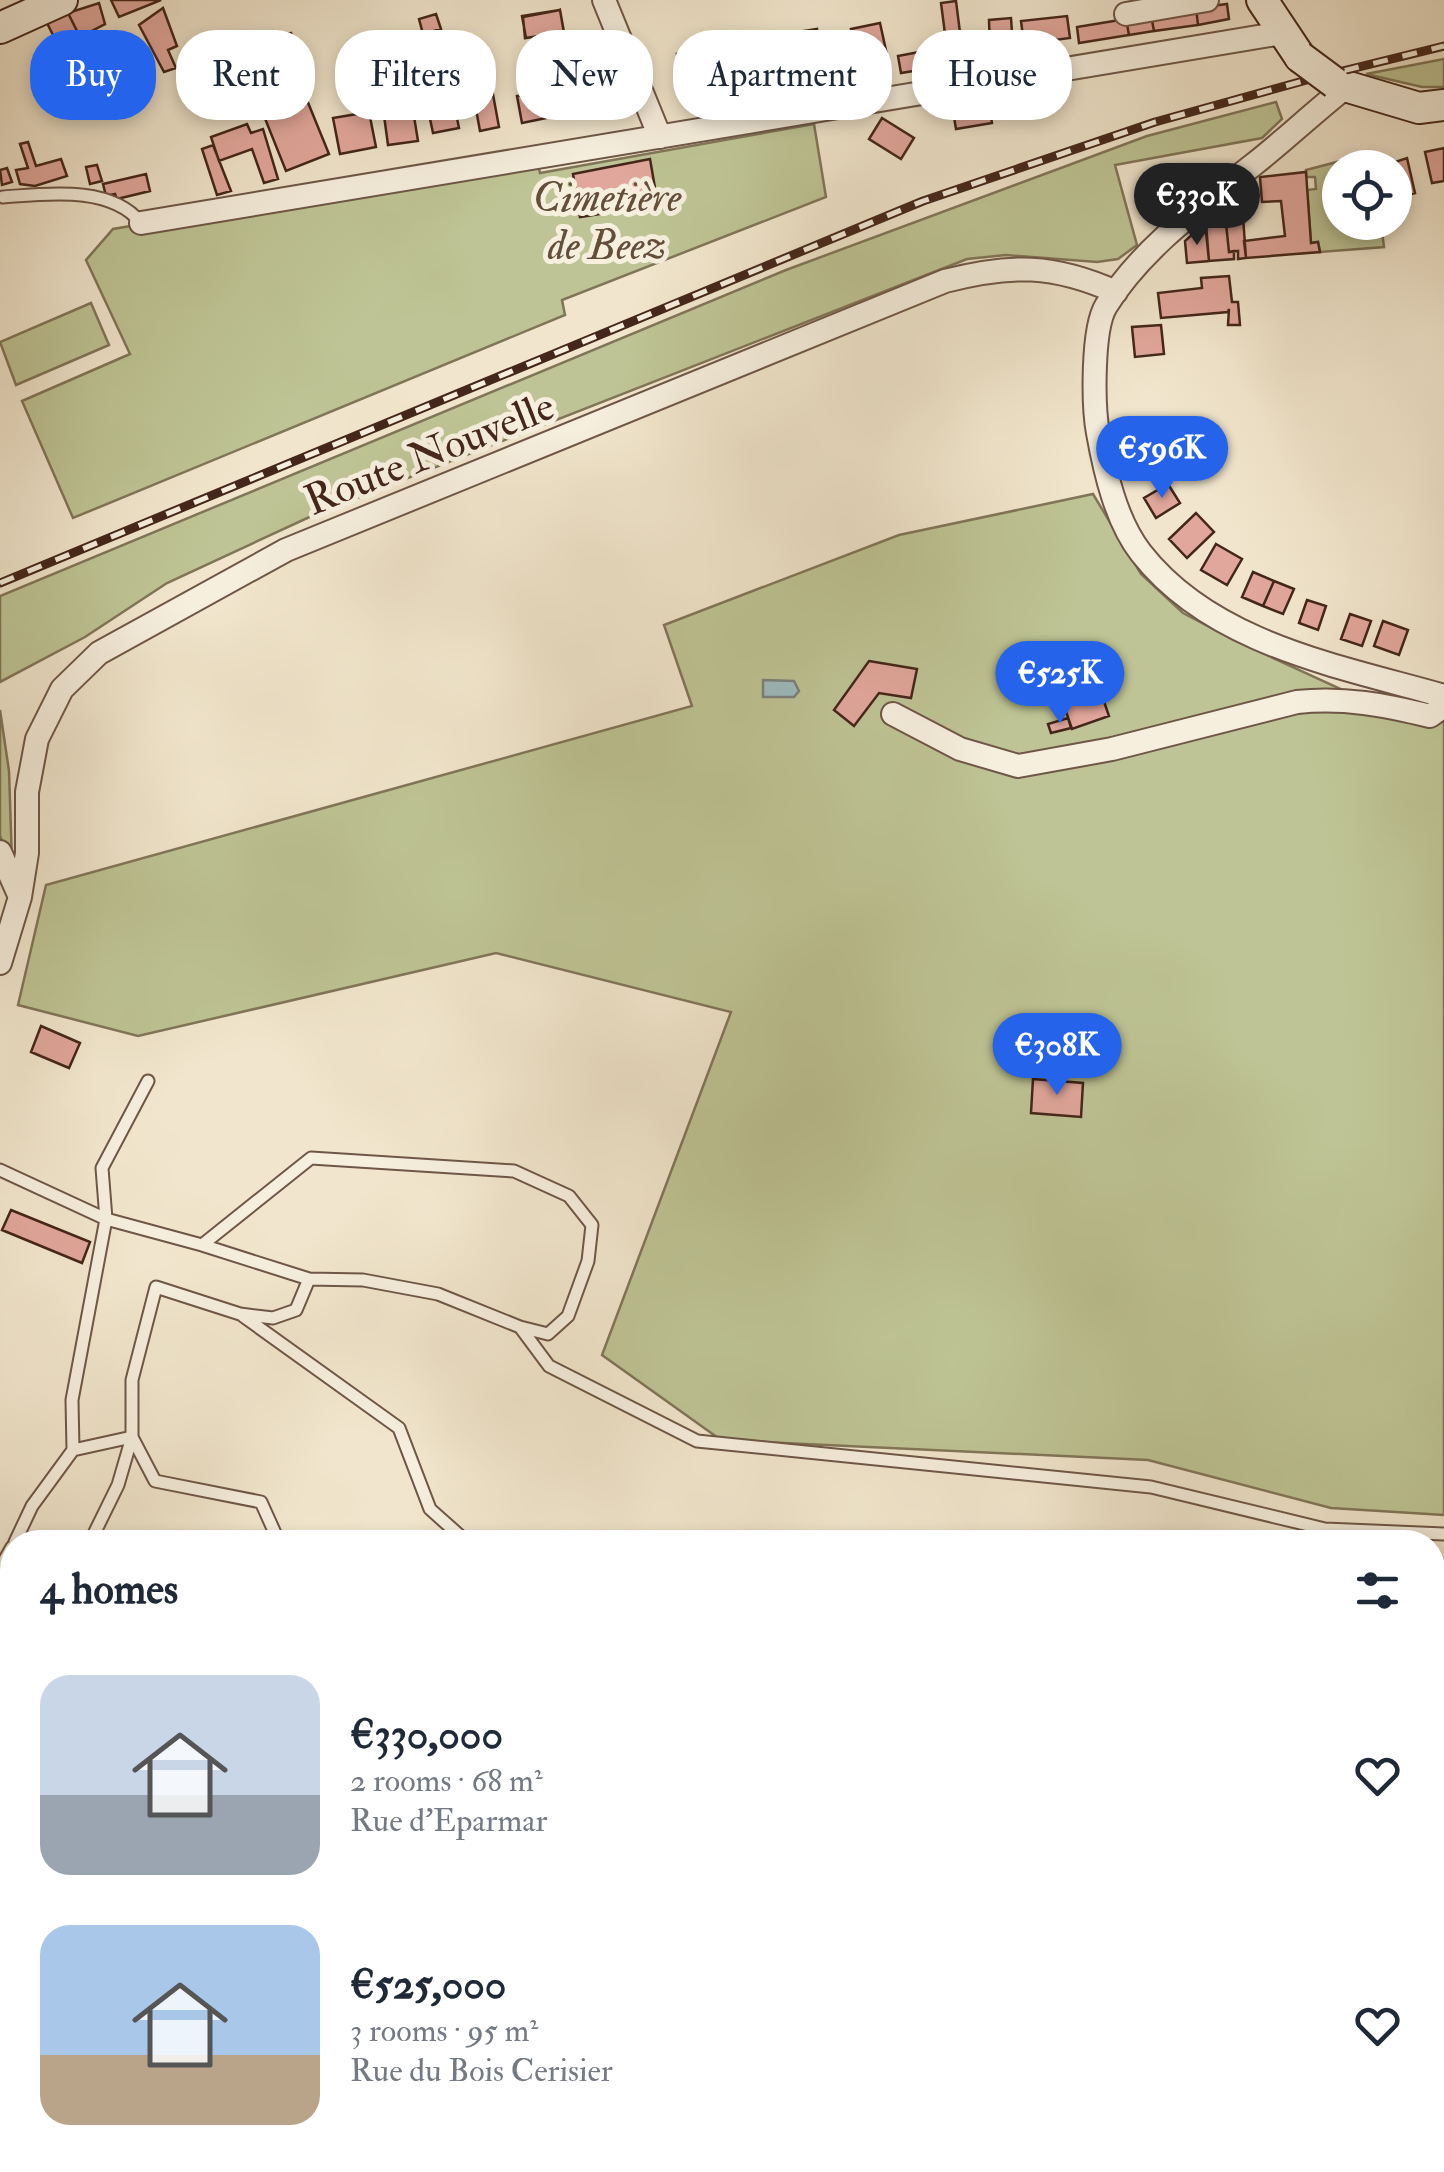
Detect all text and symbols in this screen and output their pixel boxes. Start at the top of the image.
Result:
chip: Buy [30,30,156,120]
chip: Rent [176,30,315,120]
chip: Filters [335,30,496,120]
chip: New [516,30,653,120]
chip: Apartment [673,30,892,120]
chip: House [912,30,1072,120]
map controls [1322,150,1412,240]
button: locate [1322,150,1412,240]
pin: €330K [1127,163,1267,248]
park label: Cimetière de Beez [533,172,682,272]
text: €330K [1156,175,1238,215]
street label: Route Nouvelle [298,380,562,527]
pin: €596K [1092,416,1232,501]
text: €596K [1118,428,1206,468]
pin: €525K [990,641,1130,726]
text: €525K [1017,653,1103,693]
pin: €308K [987,1013,1127,1098]
text: €308K [1015,1025,1099,1065]
icon: filters [1350,1563,1405,1618]
text: 4 homes [40,1564,178,1616]
text: €330,000 [350,1709,503,1761]
icon: home [120,1715,240,1835]
icon: heart [1350,1748,1405,1803]
text: 2 rooms · 68 m² [350,1761,543,1801]
text: Rue d'Eparmar [350,1801,547,1841]
text: €525,000 [350,1959,506,2011]
icon: home [120,1965,240,2085]
icon: heart [1350,1998,1405,2053]
text: 3 rooms · 95 m² [350,2011,538,2051]
text: Rue du Bois Cerisier [350,2051,613,2091]

